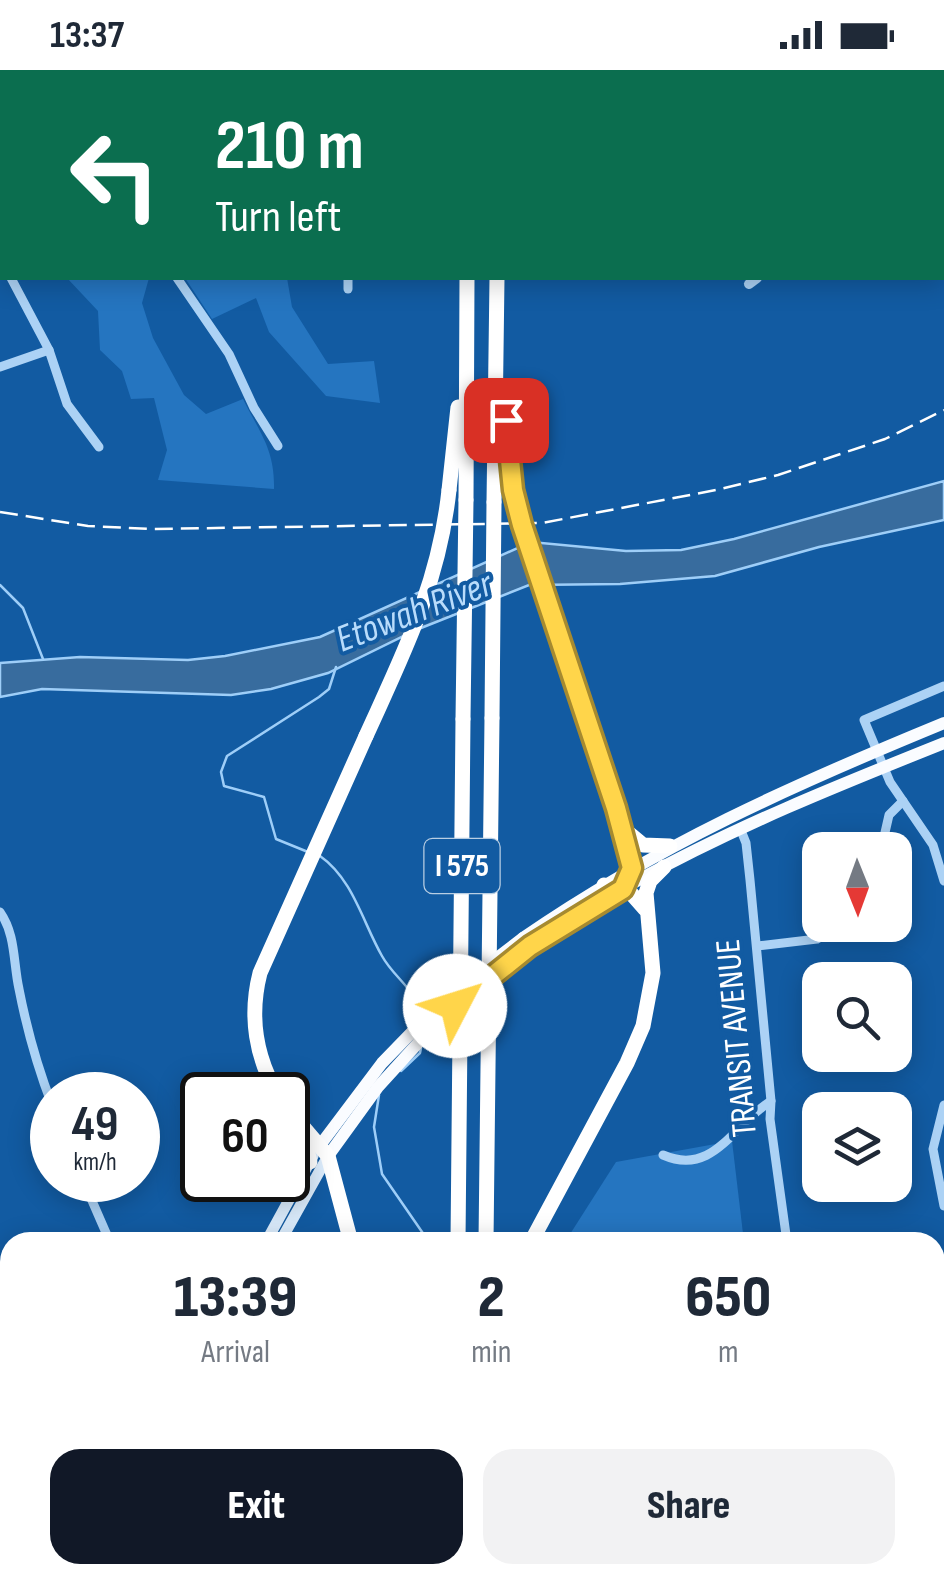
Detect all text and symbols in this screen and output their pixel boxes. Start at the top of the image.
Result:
text: 13:37 [50,13,124,58]
text: 210 m [215,105,364,189]
icon: left [50,110,180,240]
text: Turn left [215,190,341,245]
pin [464,378,549,463]
icon: arrive [479,393,534,448]
water label: Etowah River [330,561,500,662]
north arrow [802,832,912,942]
map controls [802,832,912,1202]
road number: I 575 [424,839,500,893]
street label: TRANSIT AVENUE [707,937,767,1139]
position arrow [403,954,507,1058]
button: search [802,962,912,1072]
speed limit sign: 60 [180,1072,310,1202]
button: layers [802,1092,912,1202]
text: 49 [71,1095,119,1155]
text: km/h [73,1147,117,1178]
text: 13:39 [174,1262,297,1334]
text: 2 [478,1262,505,1334]
text: 650 [685,1262,771,1334]
text: Arrival [201,1333,270,1372]
text: min [471,1333,511,1372]
text: m [718,1333,738,1372]
button: Exit [50,1449,463,1564]
button: Share [483,1449,895,1564]

